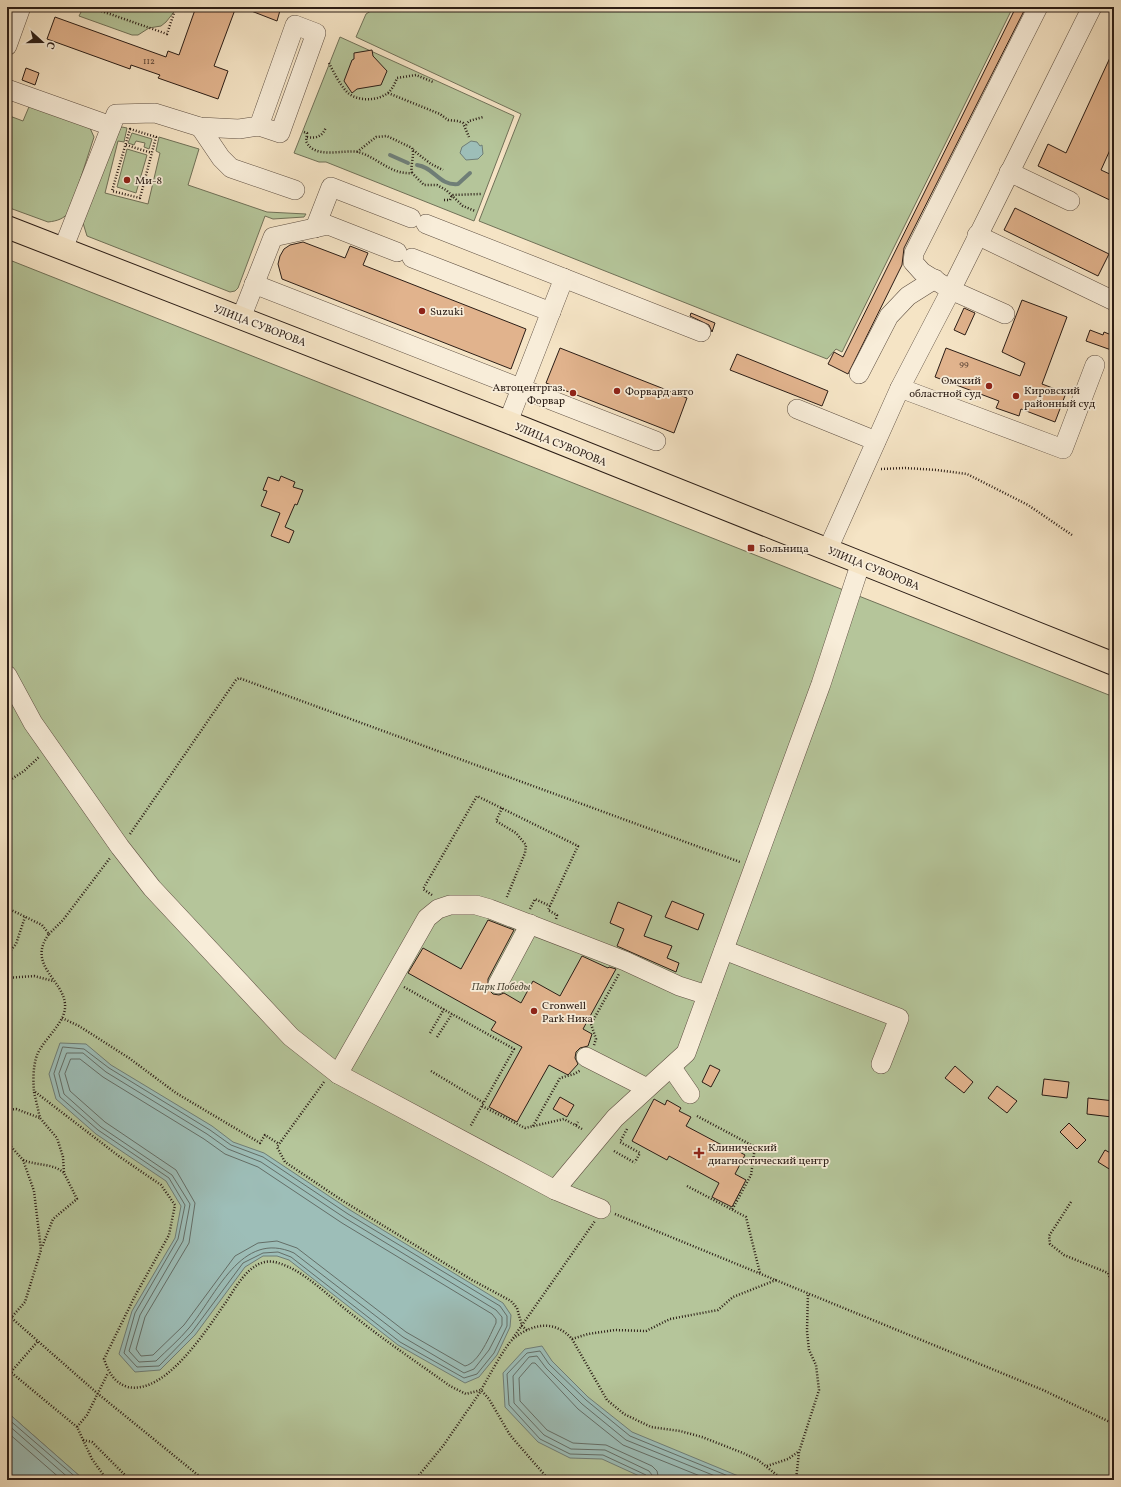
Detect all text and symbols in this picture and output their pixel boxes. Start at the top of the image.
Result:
north arrow [22,22,62,62]
text: С [42,39,58,51]
house number: 112 [143,55,155,68]
place label: Ми-8 [135,174,163,189]
marker: Ми-8 [122,175,132,185]
street label: УЛИЦА СУВОРОВА [211,302,308,351]
place label: Suzuki [430,305,463,320]
marker: Suzuki [417,306,427,316]
house number: 99 [959,358,969,371]
place label: Омский областной суд [909,374,982,402]
place label: Автоцентргаз. Форвар [493,381,565,409]
marker: Омский областной суд [984,381,994,391]
place label: Кировский районный суд [1024,384,1096,412]
place label: Форвард авто [625,385,694,400]
marker: Форвард авто [612,386,622,396]
marker: Автоцентргаз. Форвар [568,388,578,398]
marker: Кировский районный суд [1011,391,1021,401]
street label: УЛИЦА СУВОРОВА [512,420,609,471]
place label: Больница [759,542,809,557]
marker: Больница [746,543,756,553]
street label: УЛИЦА СУВОРОВА [825,544,922,595]
park label: Парк Победы [472,980,530,995]
place label: Cronwell Park Ника [542,999,594,1027]
marker: Cronwell Park Ника [529,1006,539,1016]
place label: Клинический диагностический центр [708,1141,829,1169]
marker: Клинический диагностический центр [693,1147,705,1159]

